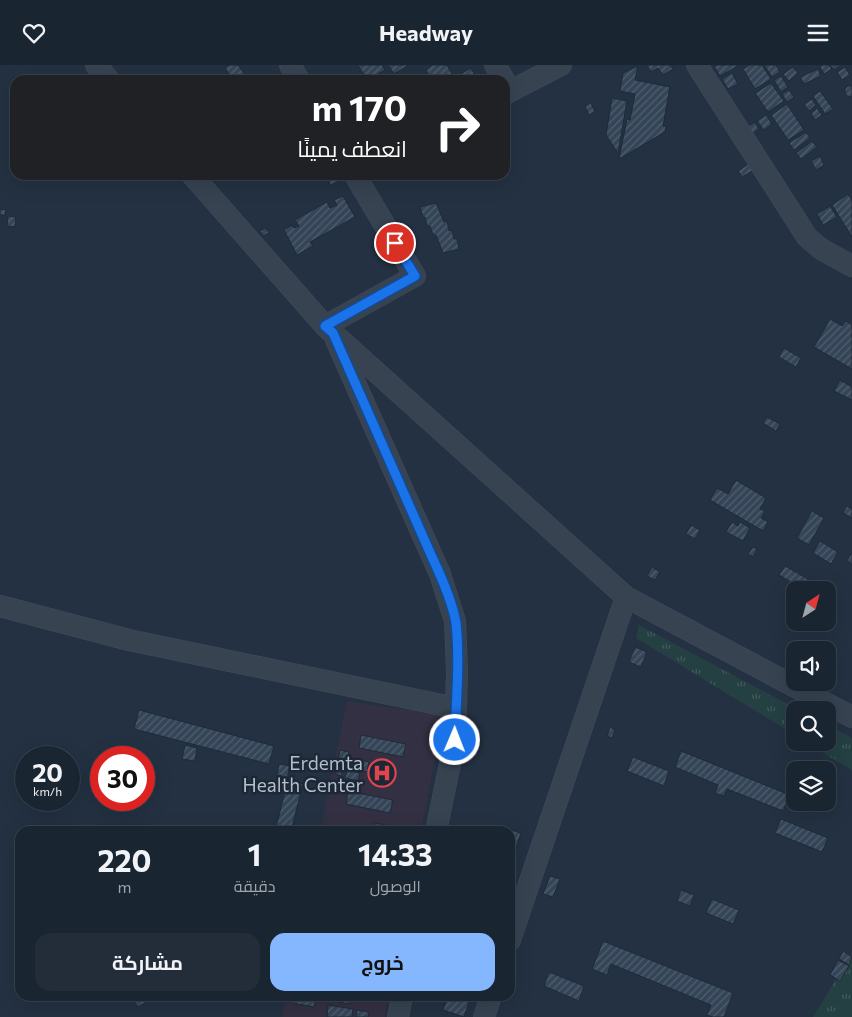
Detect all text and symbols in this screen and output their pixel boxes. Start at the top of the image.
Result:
icon: heart [20,19,48,47]
text: Headway [379,19,473,46]
icon: menu [804,19,832,47]
text: 170 m [312,85,407,128]
icon: right [425,95,490,160]
text: انعطف يمينًا [297,135,407,162]
pin [374,222,416,264]
icon: arrive [381,229,409,257]
north arrow [786,581,836,631]
map controls [786,581,836,811]
button: sound [786,641,836,691]
button: search [786,701,836,751]
position arrow [428,713,480,765]
speed limit sign: 30 [90,746,155,811]
place label: Erdemta Health Center [242,751,363,796]
text: 20 [32,757,63,787]
hospital icon: Erdemta Health Center [367,758,397,788]
button: layers [786,761,836,811]
text: km/h [33,784,62,798]
text: 1 [248,835,261,872]
text: 14:33 [358,835,433,872]
text: 220 [97,841,151,878]
text: دقيقة [234,876,275,895]
text: الوصول [370,876,421,895]
text: m [117,877,131,896]
button: مشاركة [35,933,260,991]
button: خروج [270,933,495,991]

